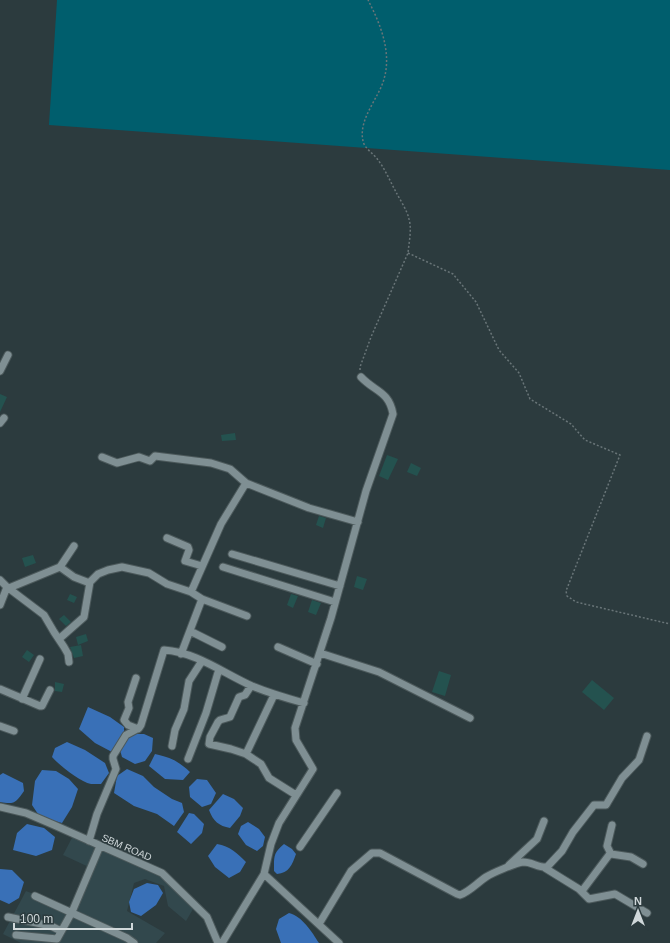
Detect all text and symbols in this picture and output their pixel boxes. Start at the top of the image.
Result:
street label: SBM ROAD [100,832,154,863]
north arrow [618,891,658,931]
text: N [634,895,642,907]
scale bar [14,905,132,931]
text: 100 m [20,912,53,926]

